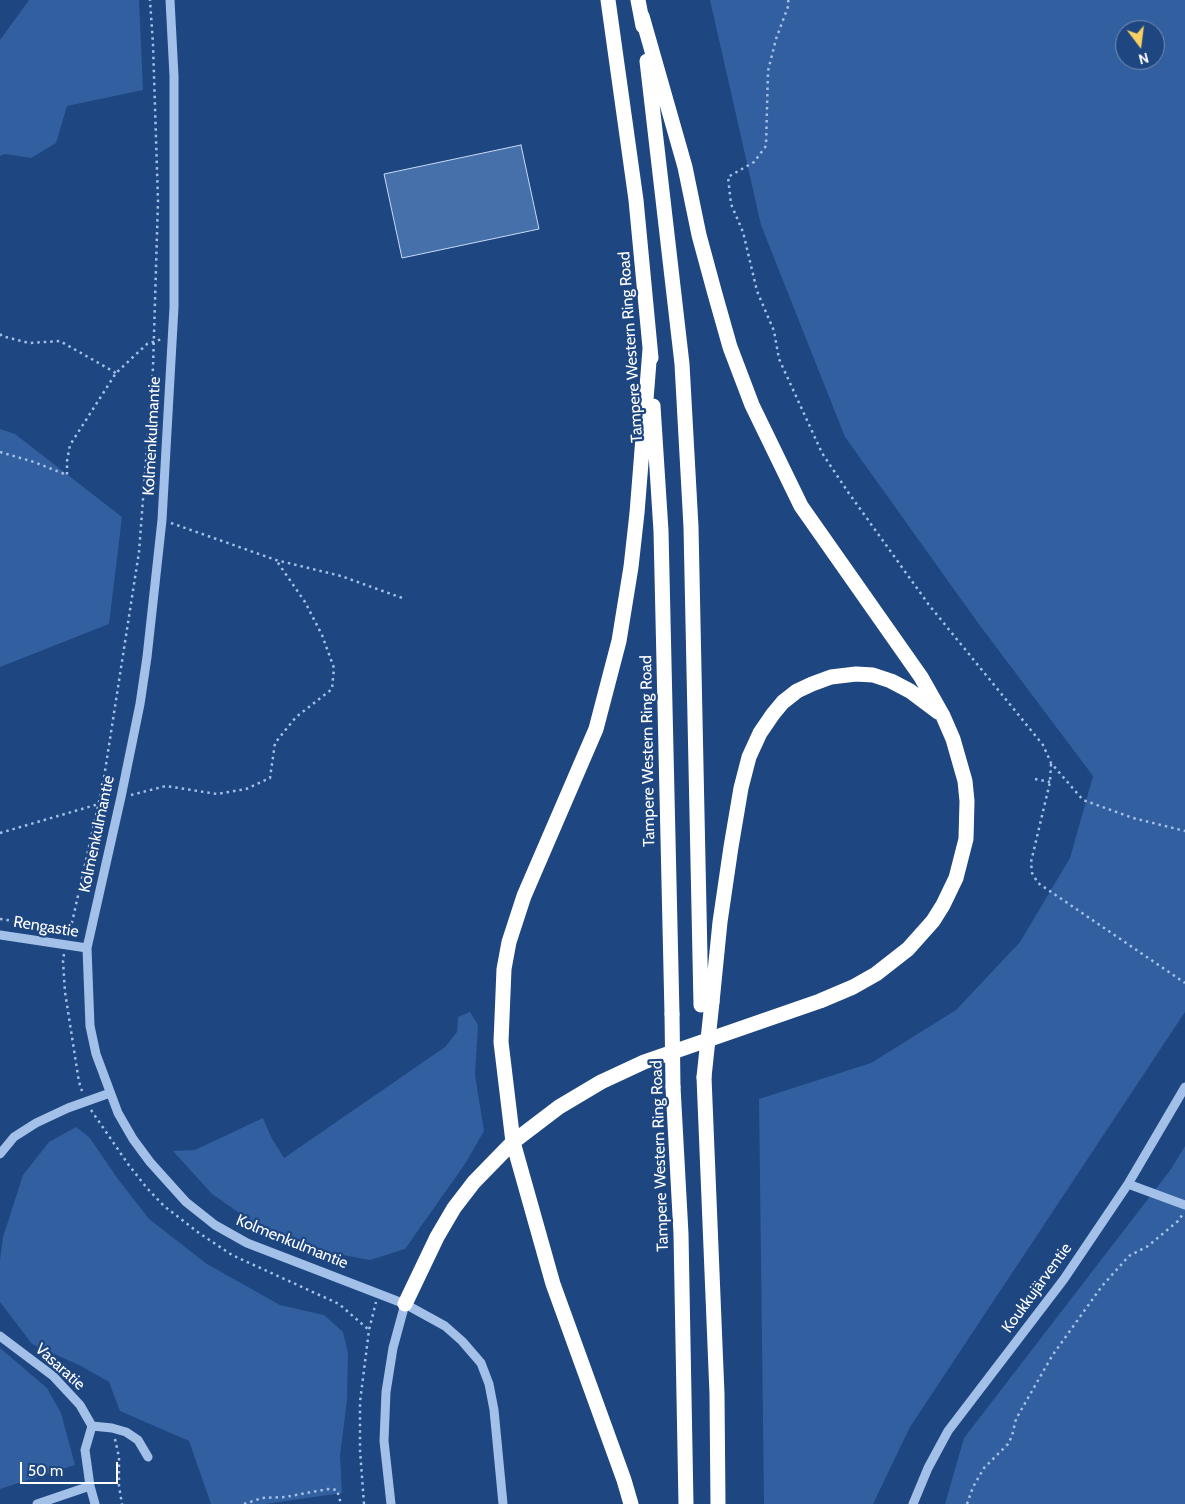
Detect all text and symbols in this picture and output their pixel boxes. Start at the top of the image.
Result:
north arrow [1115,20,1165,70]
text: N [1137,49,1151,68]
street label: Tampere Western Ring Road [615,251,647,443]
street label: Kolmenkulmantie [139,376,165,496]
street label: Tampere Western Ring Road [637,655,659,847]
street label: Kolmenkulmantie [75,774,119,894]
street label: Rengastie [12,912,80,942]
street label: Tampere Western Ring Road [647,1060,673,1252]
street label: Kolmenkulmantie [233,1211,351,1273]
street label: Koukkujärventie [998,1239,1076,1337]
street label: Vasaratie [31,1340,89,1394]
scale bar [22,1452,120,1484]
text: 50 m [28,1462,63,1480]

